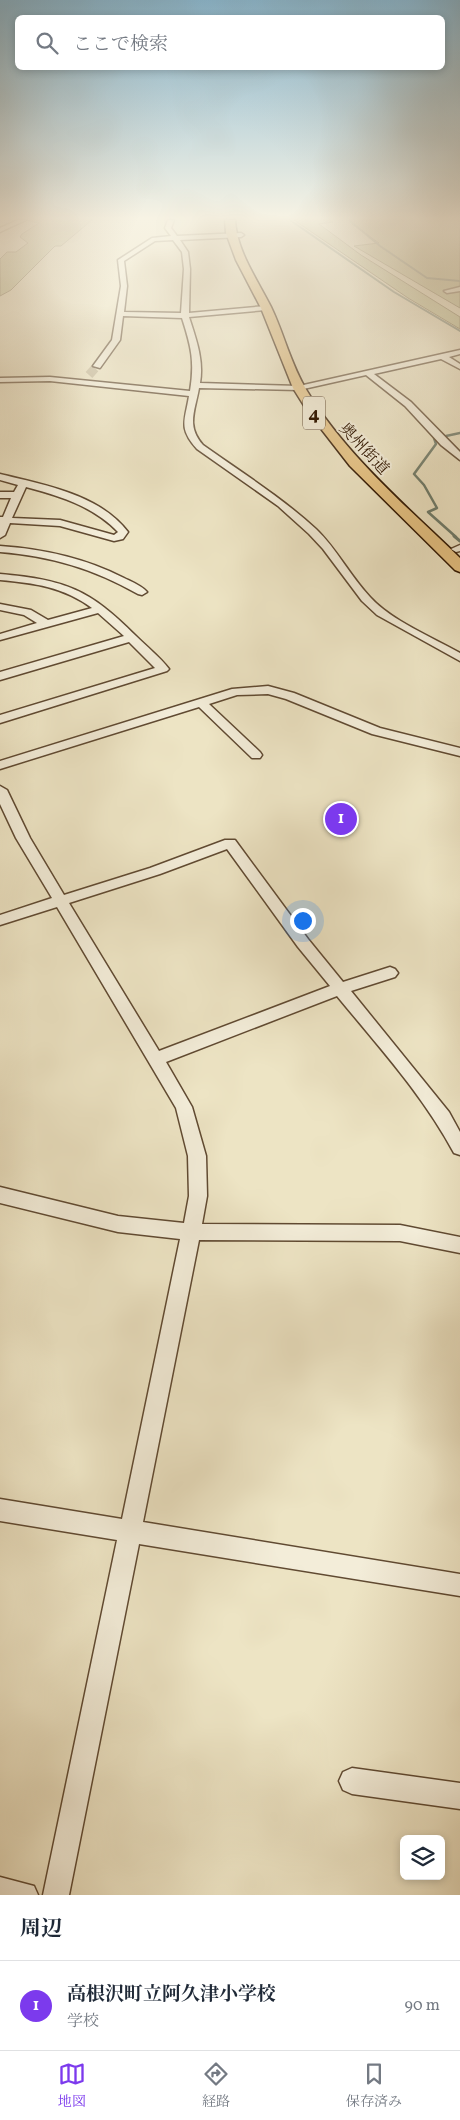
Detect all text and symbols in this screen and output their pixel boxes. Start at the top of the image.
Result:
search box [15,15,445,70]
icon: search [33,29,61,57]
text: ここで検索 [73,32,168,58]
road number: 4 [303,396,325,429]
street label: 奥州街道 [334,418,393,480]
pin: 1 [325,800,357,838]
your location [290,908,316,934]
map controls [400,1835,445,1880]
button: layers [400,1835,445,1880]
text: 周辺 [20,1915,62,1944]
text: 高根沢町立阿久津小学校 [67,1982,276,2008]
text: 1 [33,1995,39,2017]
text: 90 m [404,1995,440,2017]
text: 学校 [67,2011,99,2033]
tab: 地図 [58,2060,86,2112]
tab: 経路 [202,2060,230,2112]
tab: 保存済み [346,2060,402,2112]

